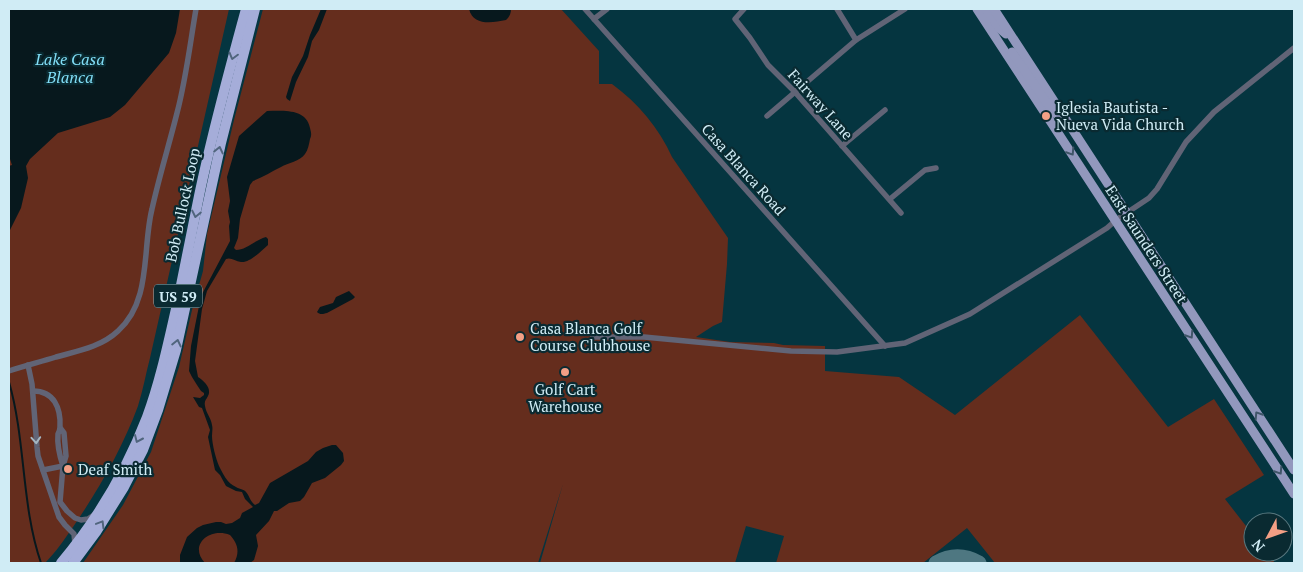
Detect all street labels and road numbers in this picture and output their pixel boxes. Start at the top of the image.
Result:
street label: Fairway Lane [784,65,858,143]
street label: Casa Blanca Road [697,119,791,219]
street label: Bob Bullock Loop [160,146,204,264]
street label: East Saunders Street [1101,181,1193,307]
road number: US 59 [154,284,202,308]

